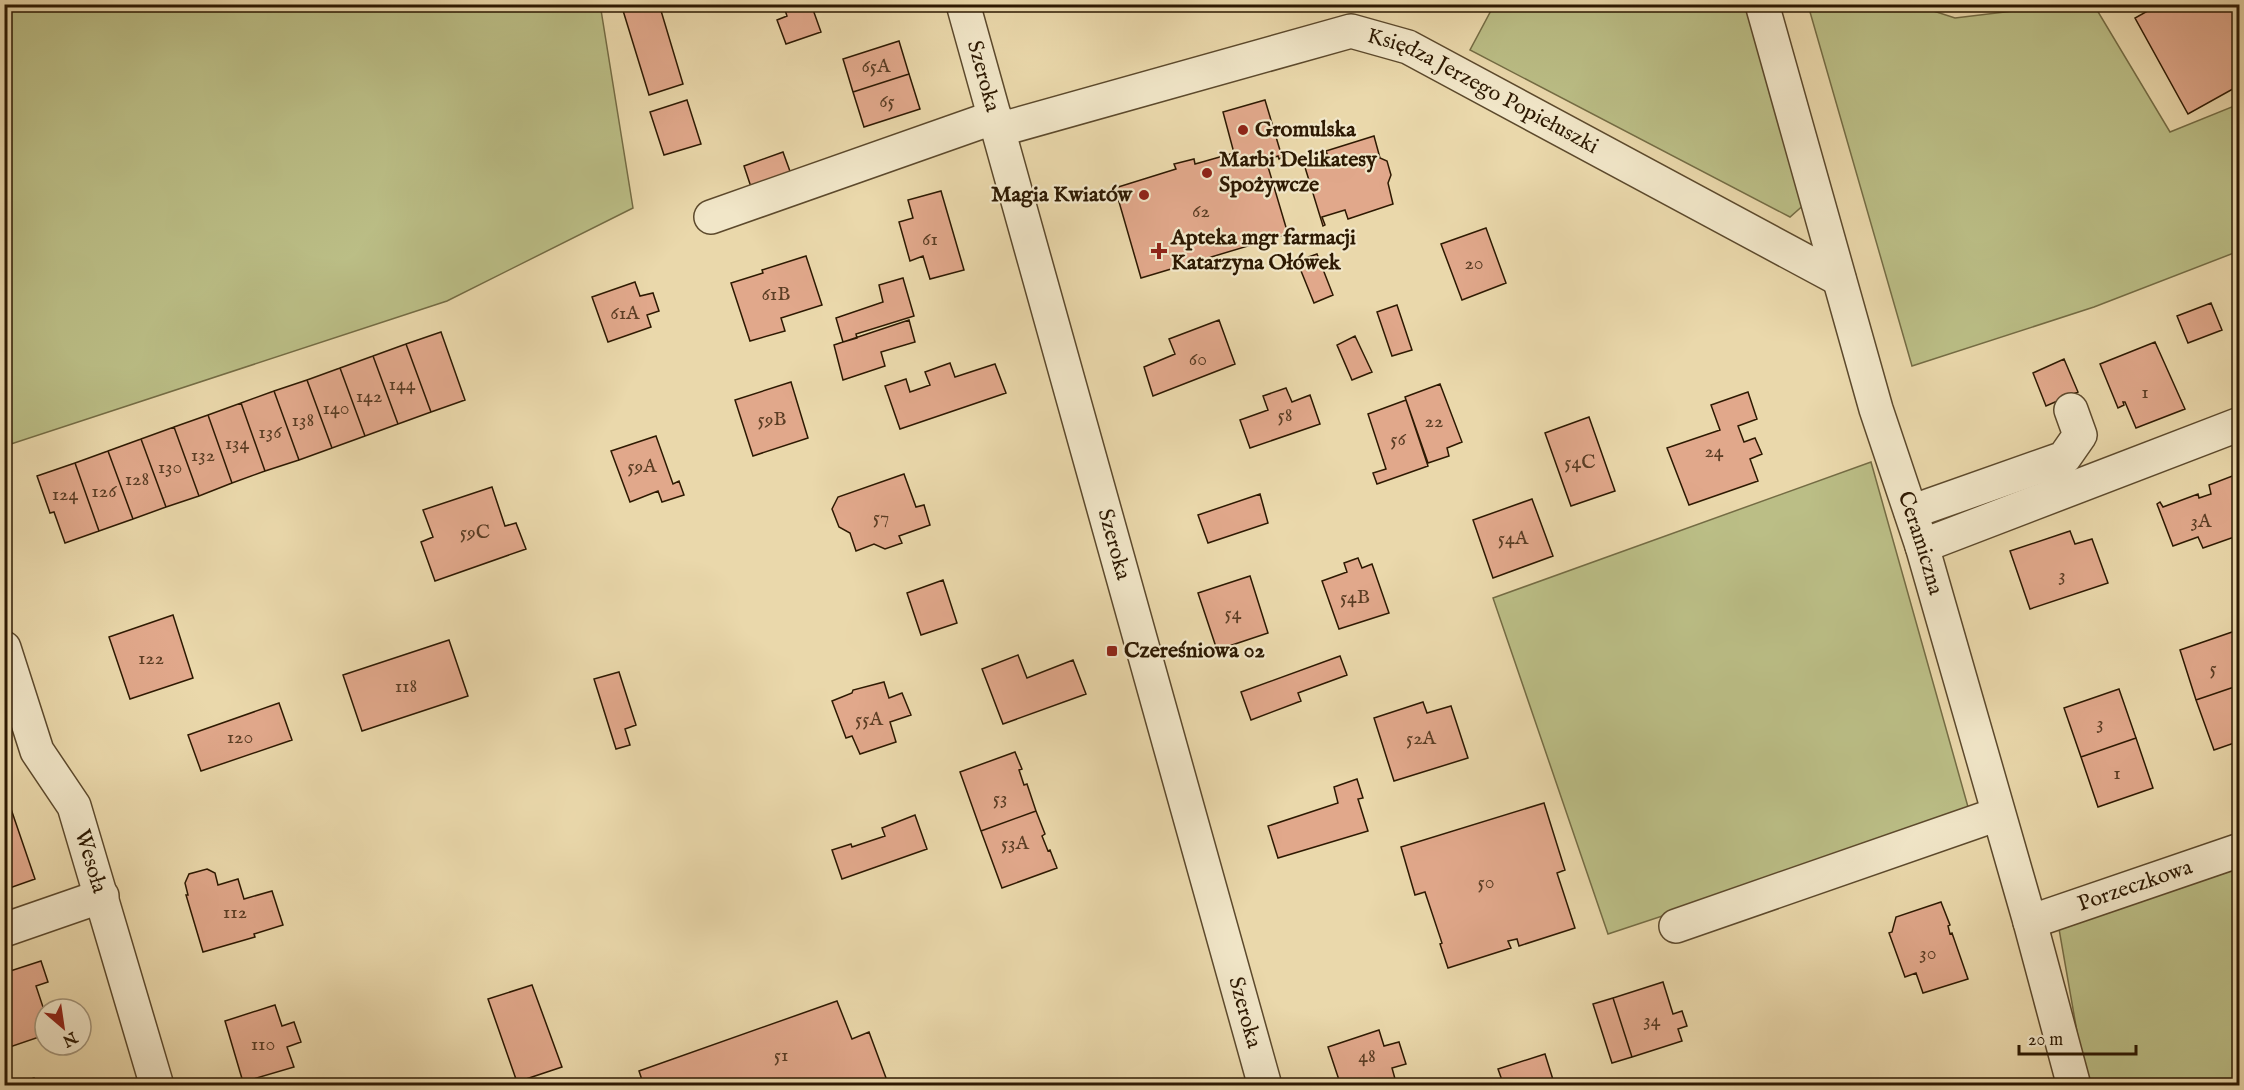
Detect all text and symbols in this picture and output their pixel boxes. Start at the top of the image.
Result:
street label: Księdza Jerzego Popiełuszki [1364,22,1603,161]
street label: Szeroka [960,37,1007,115]
house number: 65A [861,54,891,79]
house number: 65 [879,89,895,114]
place label: Gromulska [1255,116,1356,144]
marker: Gromulska [1236,123,1250,137]
place label: Marbi Delikatesy Spożywcze [1219,146,1378,199]
marker: Marbi Delikatesy Spożywcze [1200,166,1214,180]
place label: Magia Kwiatów [991,181,1134,209]
marker: Magia Kwiatów [1137,188,1151,202]
house number: 62 [1192,199,1210,224]
place label: Apteka mgr farmacji Katarzyna Ołówek [1170,224,1356,277]
house number: 61 [922,227,938,252]
marker: Apteka mgr farmacji Katarzyna Ołówek [1152,244,1166,258]
house number: 20 [1464,251,1484,276]
house number: 61B [761,282,791,307]
house number: 61A [610,301,640,326]
house number: 60 [1189,347,1207,372]
house number: 144 [388,372,416,397]
house number: 1 [2141,380,2149,405]
house number: 142 [356,384,382,409]
house number: 140 [322,396,350,421]
house number: 58 [1277,403,1293,428]
house number: 59B [757,407,787,432]
house number: 138 [292,408,314,433]
house number: 22 [1425,409,1443,434]
house number: 136 [258,420,282,445]
house number: 56 [1390,427,1406,452]
house number: 134 [225,431,250,456]
house number: 24 [1704,439,1724,464]
house number: 132 [191,443,215,468]
house number: 54C [1564,450,1596,475]
house number: 59A [627,454,657,479]
house number: 130 [158,455,182,480]
house number: 128 [125,467,149,492]
house number: 126 [91,479,117,504]
house number: 124 [52,482,79,507]
street label: Ceramiczna [1891,488,1949,599]
house number: 57 [873,505,889,530]
street label: Szeroka [1091,506,1137,584]
house number: 3A [2191,509,2212,534]
house number: 59C [460,520,490,545]
house number: 54A [1498,526,1529,551]
house number: 3 [2058,563,2066,588]
house number: 54B [1340,585,1370,610]
house number: 54 [1225,601,1242,626]
place label: Czereśniowa 02 [1124,637,1265,665]
marker: Czereśniowa 02 [1105,644,1119,658]
house number: 122 [138,646,164,671]
house number: 5 [2209,656,2217,681]
house number: 118 [395,674,417,699]
house number: 55A [855,707,883,732]
house number: 3 [2096,711,2104,736]
house number: 120 [227,725,253,750]
house number: 52A [1406,726,1437,751]
house number: 1 [2113,761,2121,786]
house number: 53 [993,786,1007,811]
street label: Wesoła [68,826,113,897]
house number: 53A [1001,831,1030,856]
street label: Porzeczkowa [2074,853,2196,919]
house number: 50 [1478,870,1495,895]
house number: 112 [223,900,247,925]
house number: 30 [1919,941,1937,966]
street label: Szeroka [1221,974,1268,1052]
north arrow [33,997,93,1057]
house number: 34 [1643,1008,1661,1033]
scale bar [2019,1018,2136,1056]
text: N [58,1026,81,1051]
text: 20 m [2028,1029,2063,1052]
house number: 110 [251,1032,275,1057]
house number: 51 [774,1043,788,1068]
house number: 48 [1358,1044,1376,1069]

